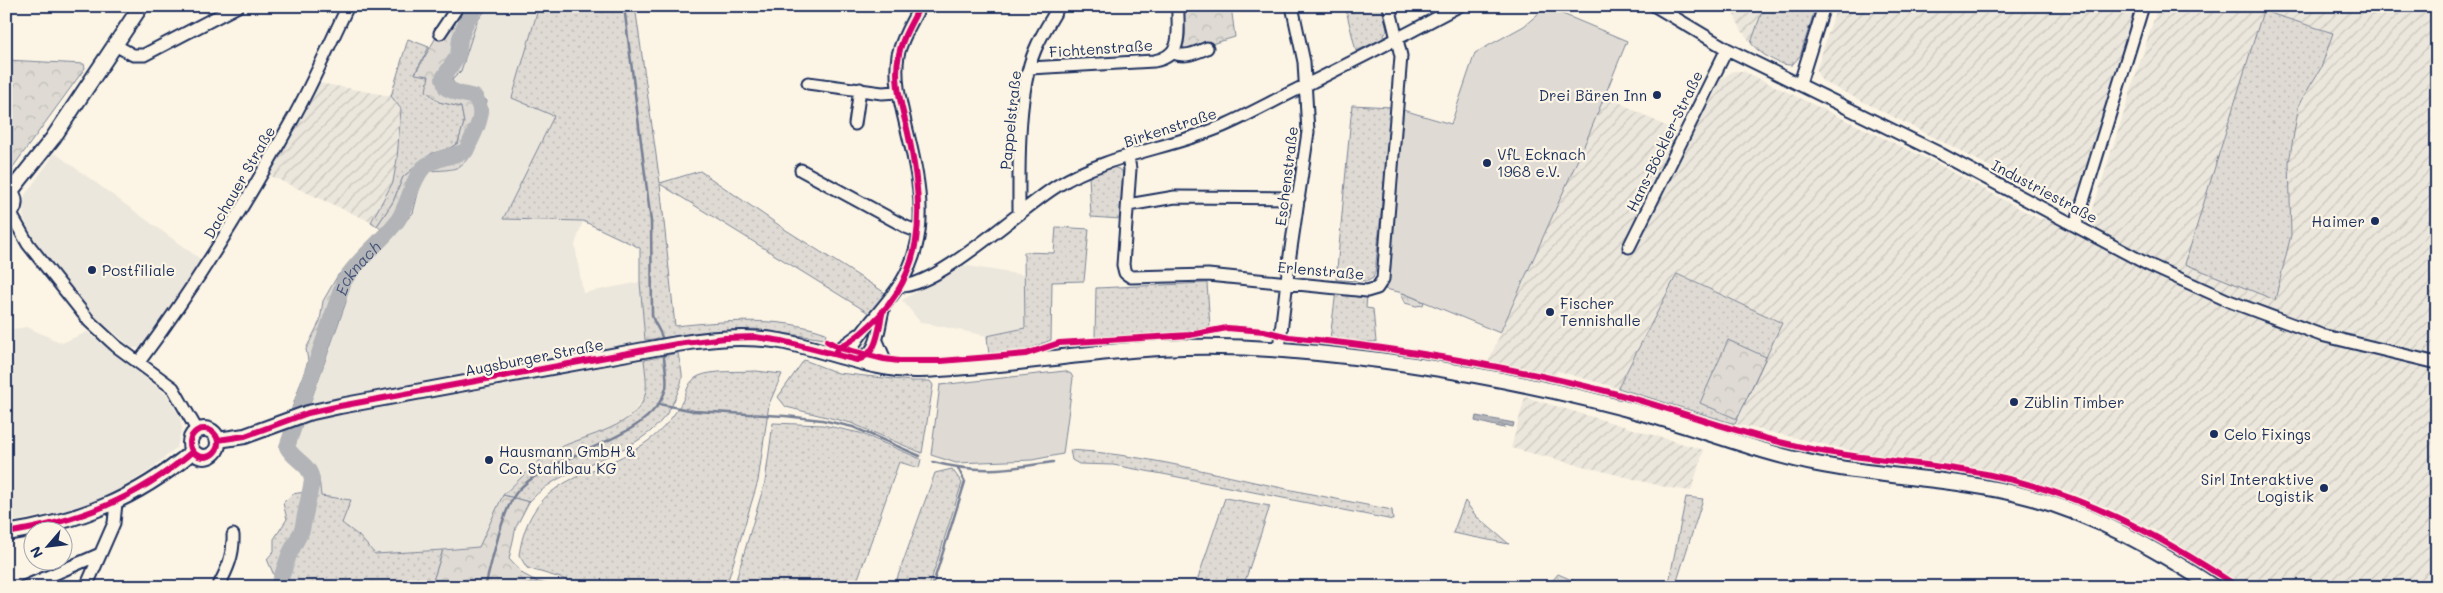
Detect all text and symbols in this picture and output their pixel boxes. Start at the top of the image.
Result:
street label: Fichtenstraße [1048,34,1154,62]
street label: Hans-Böckler-Straße [1621,67,1707,215]
street label: Pappelstraße [995,69,1025,171]
place label: Drei Bären Inn [1539,85,1647,105]
marker: Drei Bären Inn [1651,89,1663,101]
street label: Birkenstraße [1121,103,1219,151]
street label: Dachauer Straße [199,122,279,242]
street label: Eschenstraße [1270,125,1302,227]
place label: VfL Ecknach 1968 e.V. [1497,144,1586,181]
street label: Industriestraße [1988,155,2102,227]
marker: VfL Ecknach 1968 e.V. [1481,157,1493,169]
place label: Haimer [2312,211,2365,231]
marker: Haimer [2369,215,2381,227]
water label: Ecknach [330,236,385,298]
street label: Erlenstraße [1277,256,1365,284]
place label: Postfiliale [102,260,175,280]
marker: Postfiliale [86,264,98,276]
place label: Fischer Tennishalle [1560,293,1641,330]
marker: Fischer Tennishalle [1544,306,1556,318]
street label: Augsburger Straße [463,334,605,380]
place label: Züblin Timber [2024,392,2125,412]
marker: Züblin Timber [2008,396,2020,408]
place label: Celo Fixings [2224,424,2311,444]
marker: Celo Fixings [2208,428,2220,440]
place label: Hausmann GmbH & Co. Stahlbau KG [499,441,636,478]
marker: Hausmann GmbH & Co. Stahlbau KG [483,454,495,466]
place label: Sirl Interaktive Logistik [2201,469,2314,506]
marker: Sirl Interaktive Logistik [2318,482,2330,494]
north arrow [22,520,72,570]
text: N [25,543,47,561]

